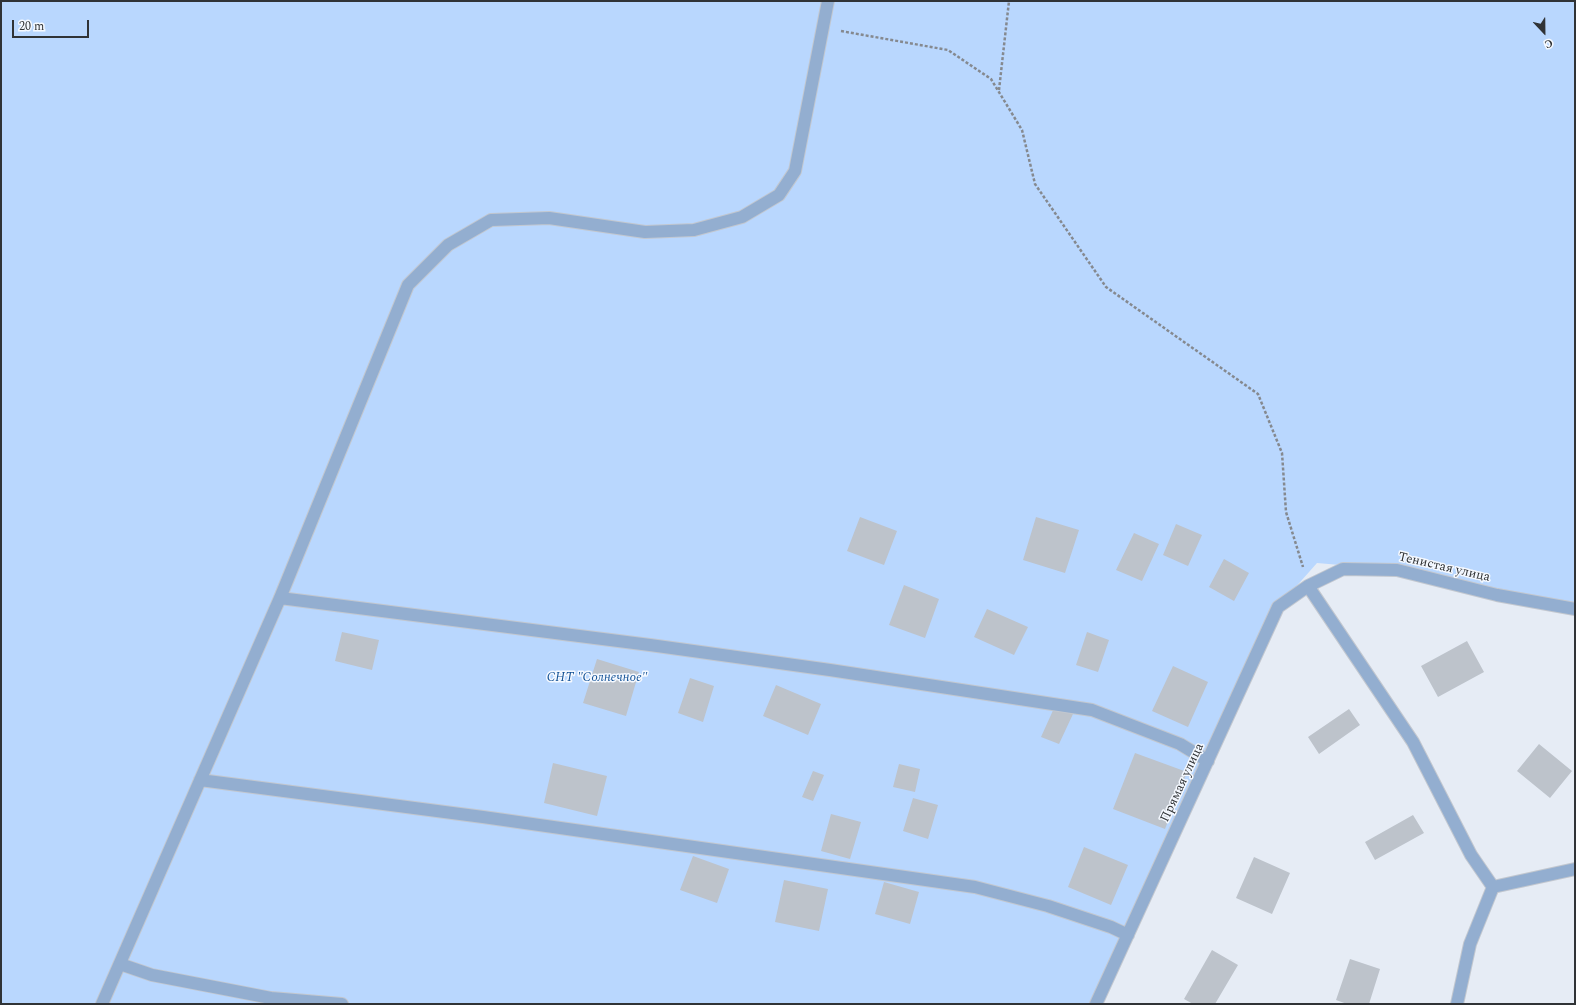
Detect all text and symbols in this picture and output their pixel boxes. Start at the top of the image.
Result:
scale bar [14,12,91,38]
north arrow [1524,12,1564,52]
text: 20 m [19,17,44,36]
text: С [1542,34,1556,53]
street label: Тенистая улица [1396,550,1492,586]
park label: СНТ "Солнечное" [547,670,647,686]
street label: Прямая улица [1158,741,1208,825]

